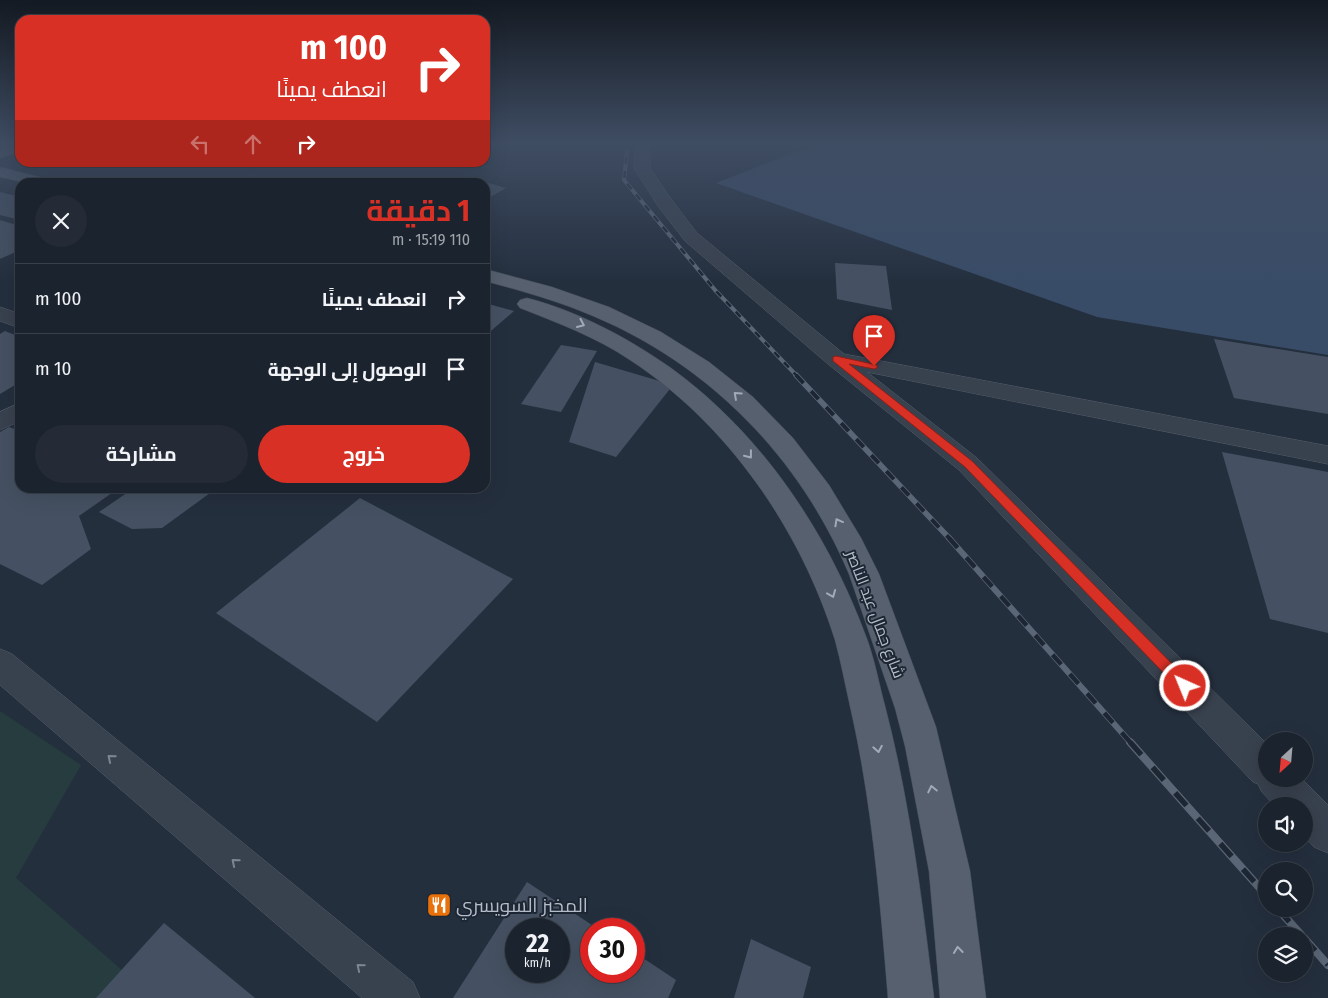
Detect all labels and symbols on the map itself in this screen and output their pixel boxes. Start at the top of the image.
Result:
pin [853,315,895,366]
one-way arrow [576,318,585,329]
one-way arrow [733,392,742,401]
one-way arrow [744,449,753,458]
one-way arrow [834,518,844,527]
street label: شارع جمال عبد الناصر [840,547,909,682]
one-way arrow [826,589,836,597]
position arrow [1158,659,1210,711]
north arrow [1258,732,1312,788]
one-way arrow [872,745,882,753]
one-way arrow [108,755,117,763]
one-way arrow [927,785,938,794]
one-way arrow [232,859,241,868]
restaurant icon: المخبز السويسري [426,892,452,918]
place label: المخبز السويسري [456,894,588,920]
speed limit sign: 30 [580,918,645,983]
one-way arrow [953,945,964,953]
one-way arrow [357,964,366,972]

